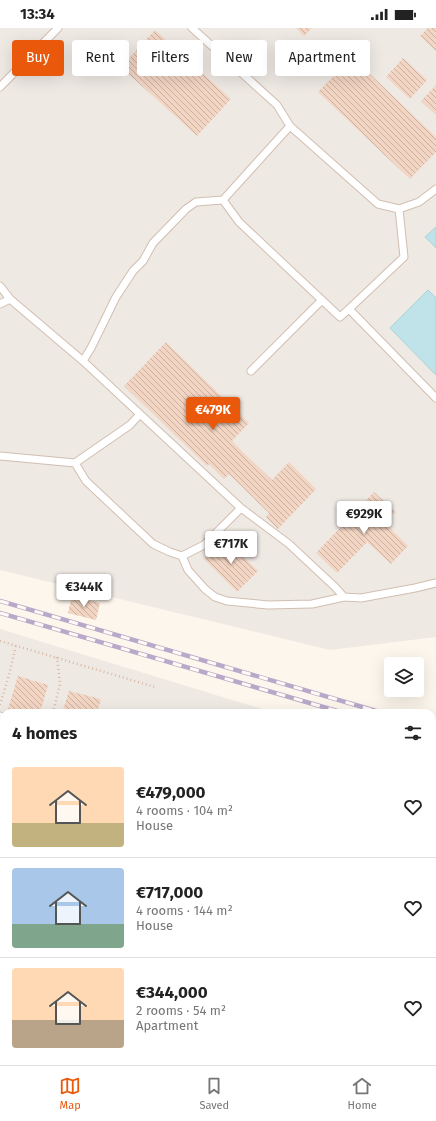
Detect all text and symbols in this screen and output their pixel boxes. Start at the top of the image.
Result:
text: 13:34 [20,5,55,23]
chip: Buy [12,40,64,76]
chip: Rent [72,40,129,76]
chip: Filters [137,40,203,76]
chip: New [211,40,267,76]
chip: Apartment [275,40,370,76]
pin: €479K [185,397,241,431]
text: €479K [195,402,231,417]
pin: €929K [336,501,392,535]
text: €929K [346,506,382,521]
pin: €717K [203,531,259,565]
text: €717K [214,536,248,551]
pin: €344K [56,574,112,608]
text: €344K [65,579,103,594]
map controls [384,657,424,697]
button: layers [384,657,424,697]
icon: filters [402,722,424,744]
text: 4 homes [12,723,77,744]
text: €479,000 [136,782,206,803]
icon: home [44,783,92,831]
icon: heart [402,796,424,818]
text: 4 rooms · 104 m² [136,803,233,818]
text: House [136,818,173,833]
text: €717,000 [136,882,203,903]
icon: home [44,884,92,932]
icon: heart [402,897,424,919]
text: 4 rooms · 144 m² [136,903,233,918]
text: House [136,918,173,933]
text: €344,000 [136,982,208,1003]
icon: home [44,984,92,1032]
icon: heart [402,997,424,1019]
text: 2 rooms · 54 m² [136,1003,226,1018]
text: Apartment [136,1018,198,1033]
tab: Map [59,1075,81,1112]
tab: Saved [199,1075,229,1112]
tab: Home [348,1075,377,1112]

